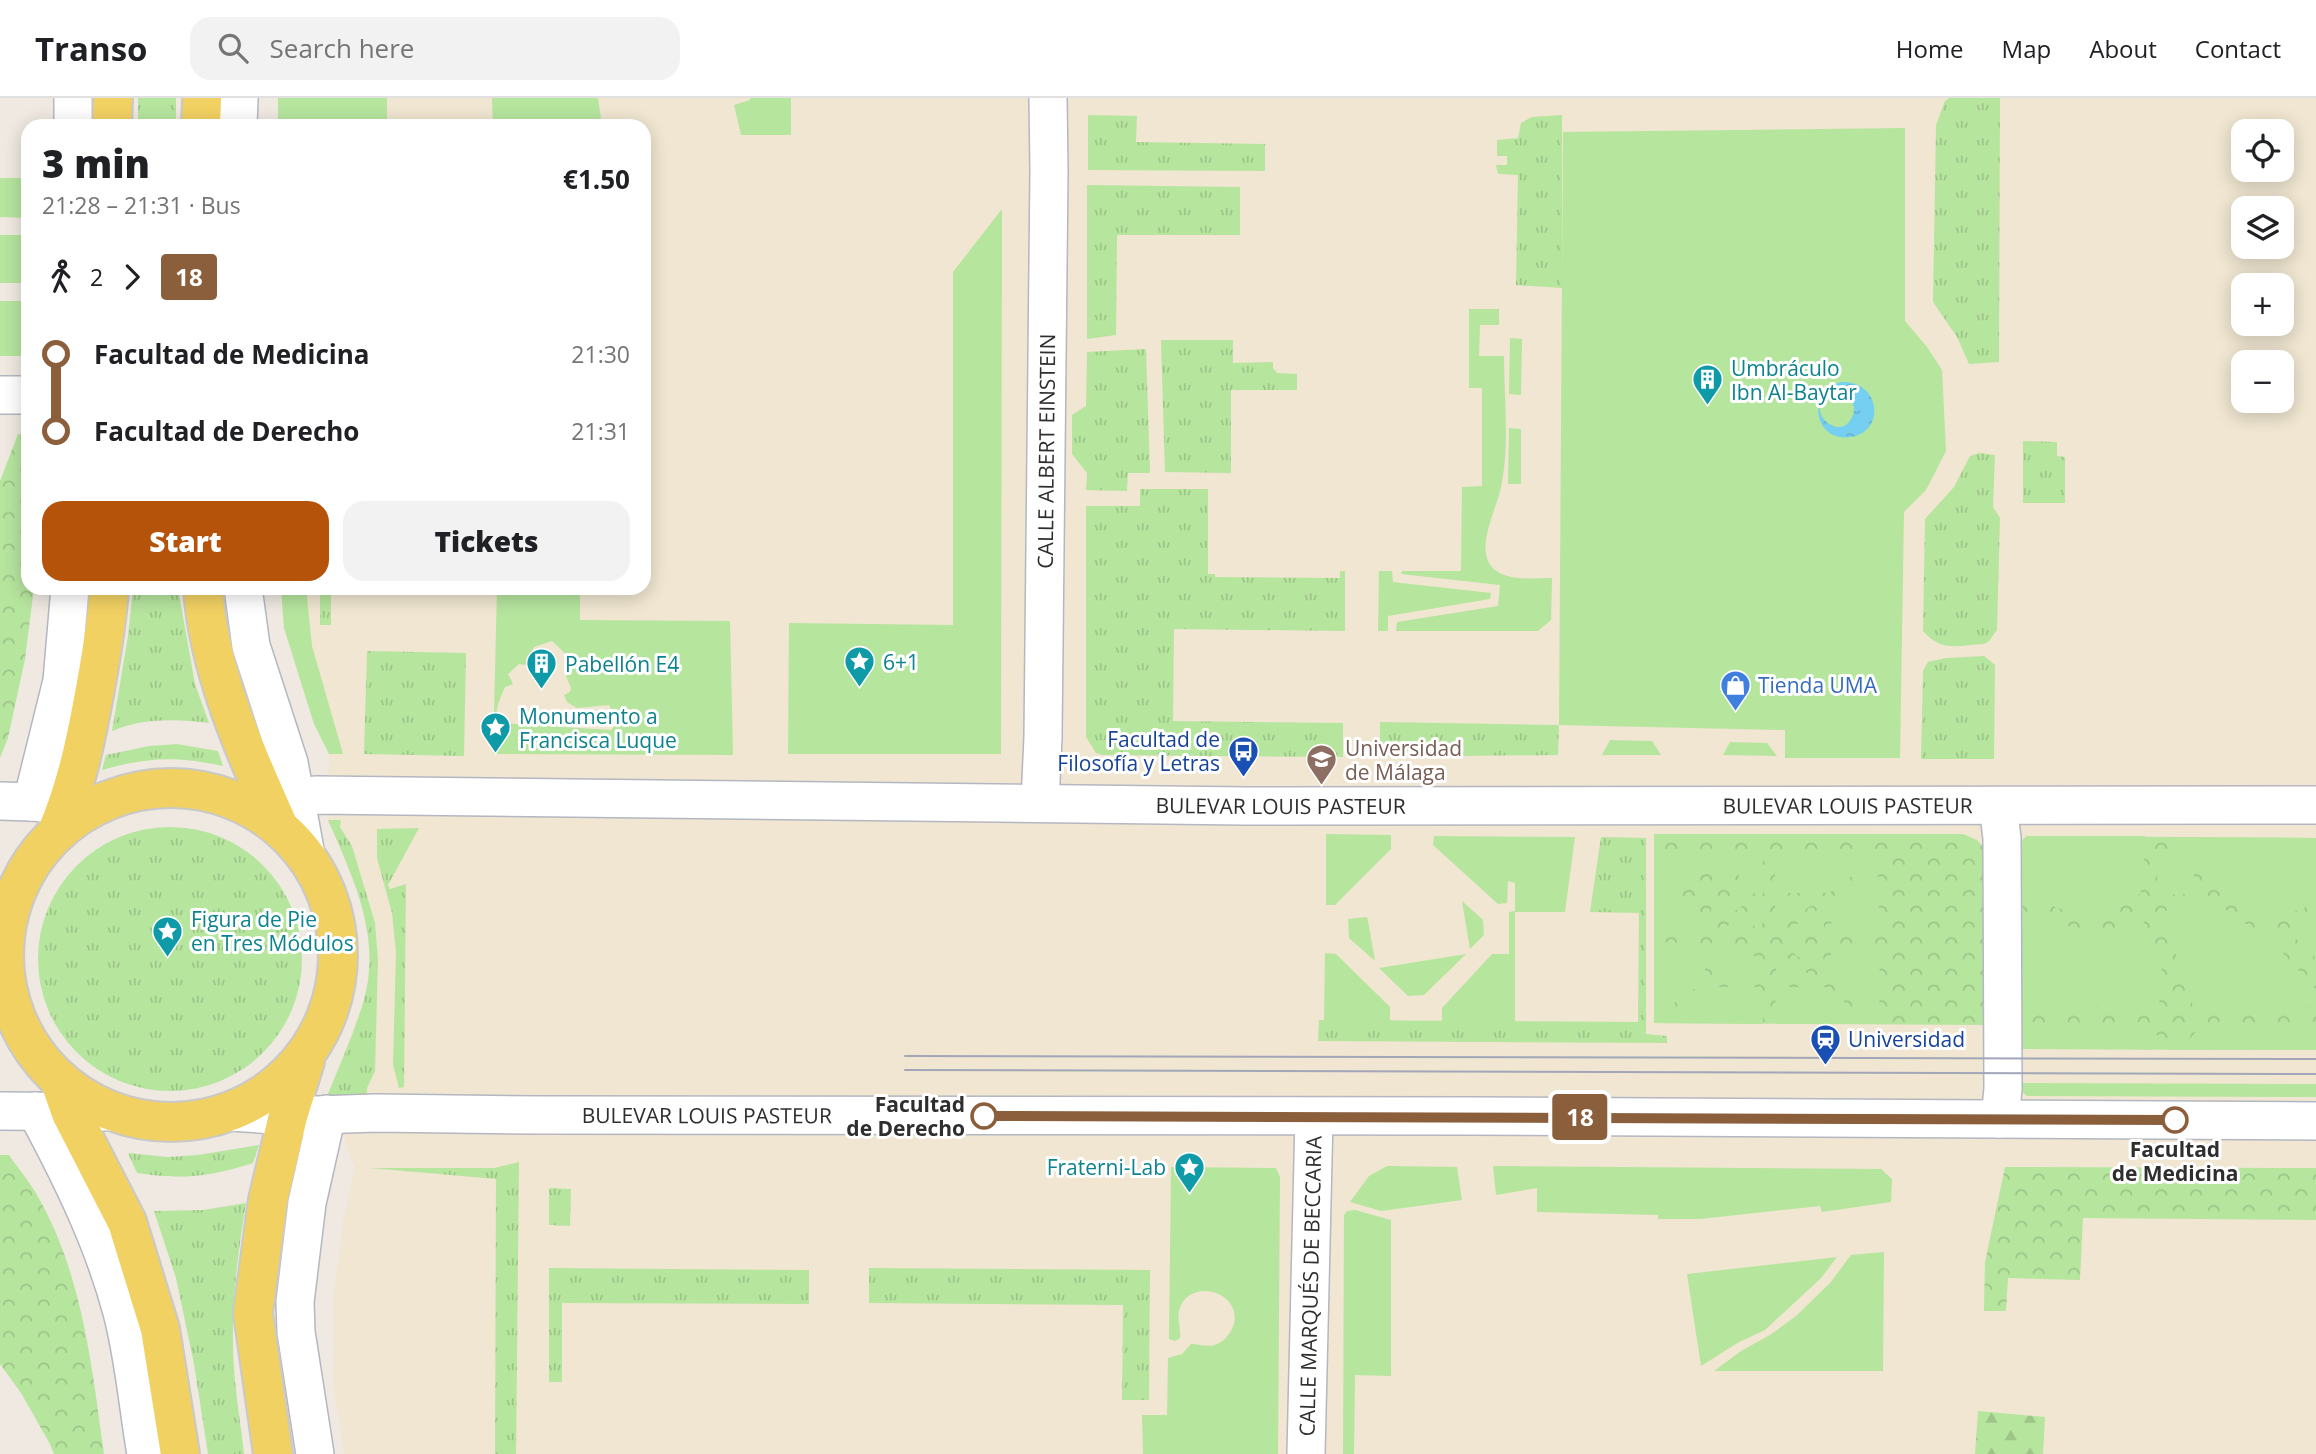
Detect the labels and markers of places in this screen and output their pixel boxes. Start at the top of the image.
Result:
place label: Umbráculo Ibn Al-Baytar [1731,354,1857,406]
building icon: Umbráculo Ibn Al-Baytar [1691,363,1725,407]
place icon: 6+1 [843,645,877,689]
building icon: Pabellón E4 [525,647,559,691]
place label: 6+1 [883,648,919,676]
place label: Pabellón E4 [565,650,679,678]
shop icon: Tienda UMA [1718,668,1752,712]
place label: Tienda UMA [1758,671,1878,699]
place label: Monumento a Francisca Luque [519,702,677,754]
place icon: Monumento a Francisca Luque [479,711,513,755]
place label: Facultad de Filosofía y Letras [1057,725,1220,777]
bus stop icon: Facultad de Filosofía y Letras [1226,734,1260,778]
place label: Universidad de Málaga [1345,734,1462,786]
school or university icon: Universidad de Málaga [1305,743,1339,787]
place label: Figura de Pie en Tres Módulos [191,905,354,957]
place icon: Figura de Pie en Tres Módulos [151,914,185,958]
station icon: Universidad [1808,1022,1842,1066]
place label: Universidad [1848,1025,1965,1053]
place label: Facultad de Derecho [846,1090,965,1142]
marker: Facultad de Derecho [971,1103,997,1129]
marker: Facultad de Medicina [2162,1107,2188,1133]
place label: Facultad de Medicina [2112,1135,2238,1187]
place icon: Fraterni-Lab [1172,1150,1206,1194]
place label: Fraterni-Lab [1047,1153,1166,1181]

